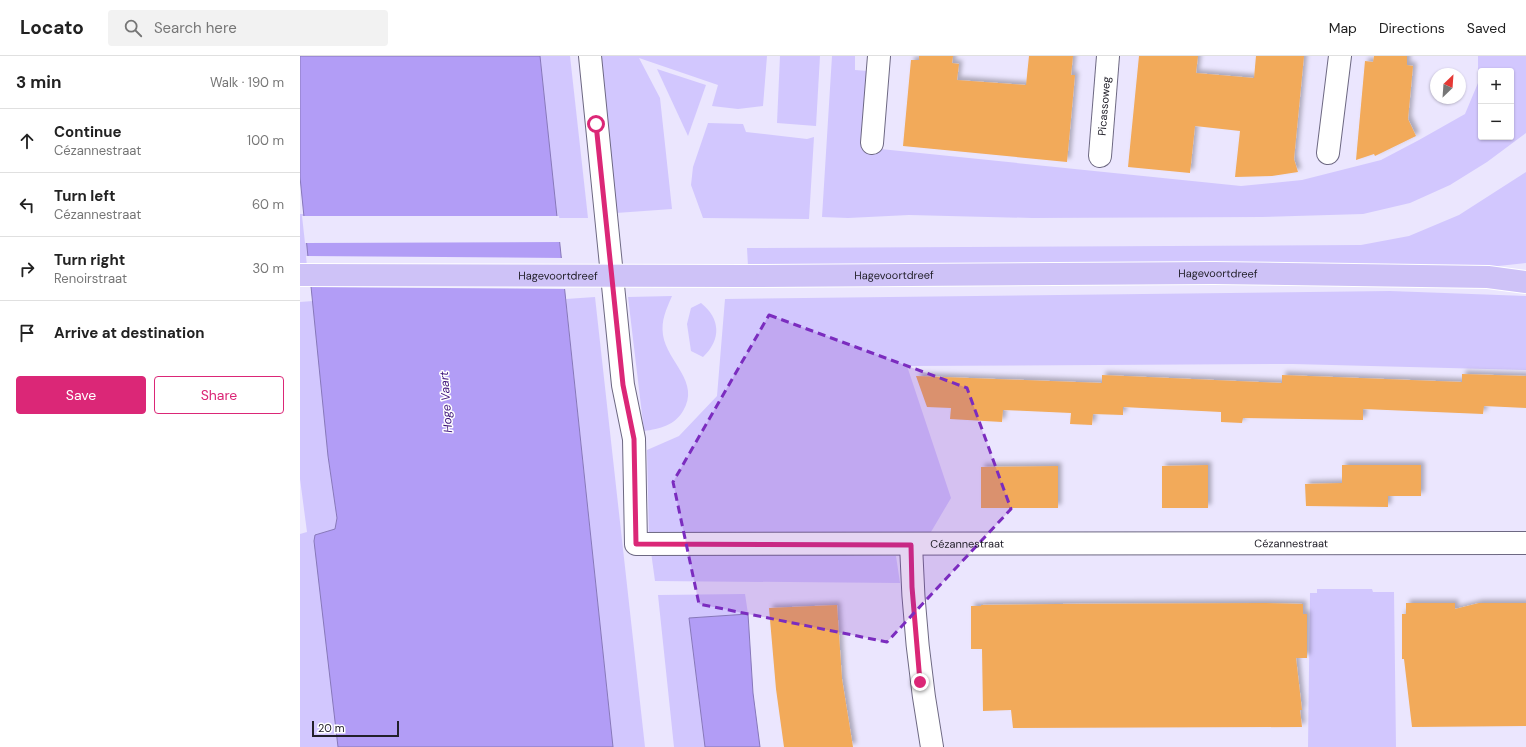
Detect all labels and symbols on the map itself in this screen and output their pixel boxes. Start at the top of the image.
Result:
north arrow [1430,68,1466,104]
street label: Picassoweg [1095,76,1113,136]
route start [587,115,605,133]
street label: Hagevoortdreef [1178,266,1258,281]
street label: Hagevoortdreef [518,268,598,283]
street label: Hagevoortdreef [854,268,934,282]
water label: Hoge Vaart [436,370,456,433]
street label: Cézannestraat [1254,536,1328,550]
street label: Cézannestraat [930,537,1004,551]
route end [911,673,929,691]
scale bar [312,719,399,738]

